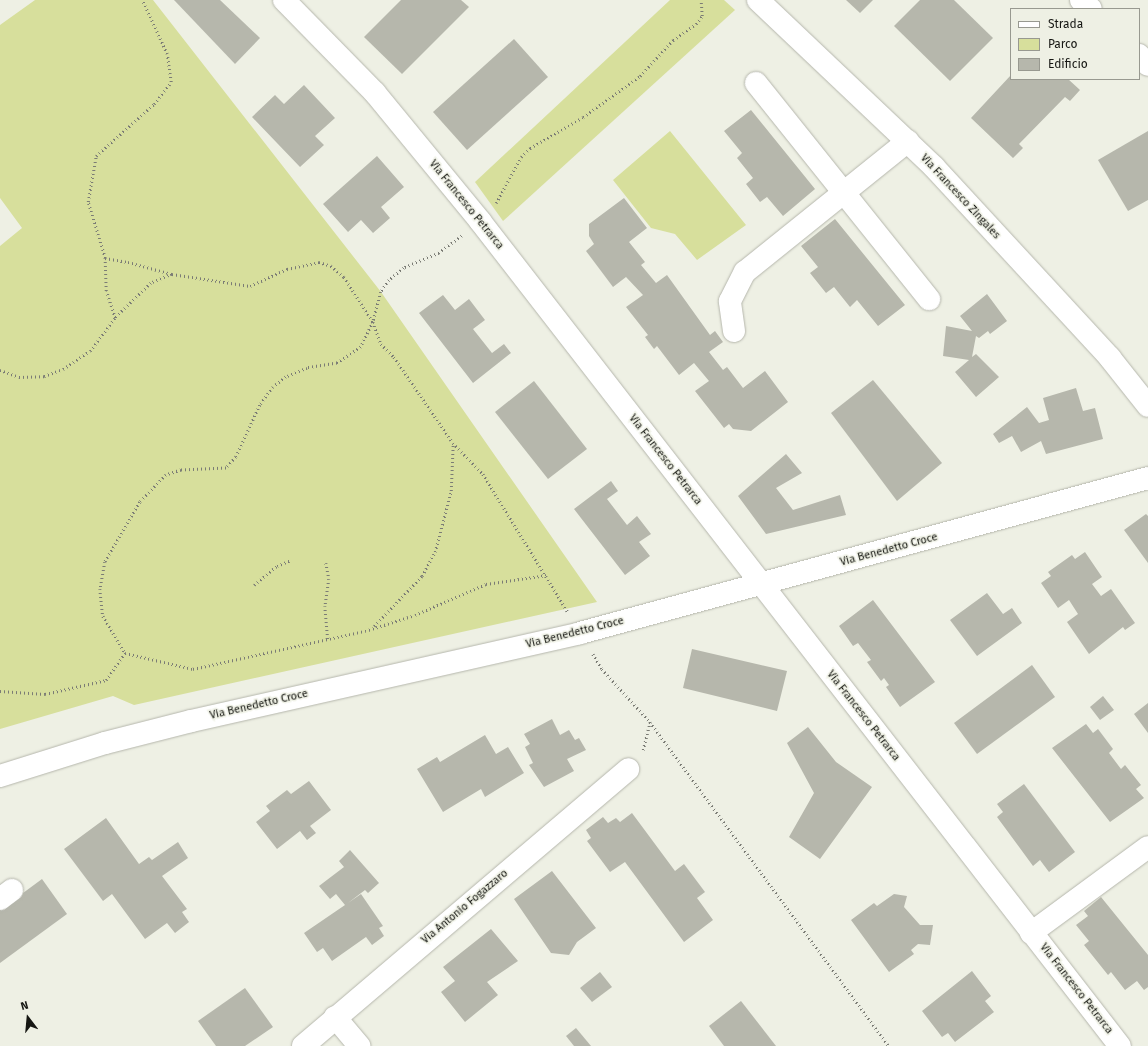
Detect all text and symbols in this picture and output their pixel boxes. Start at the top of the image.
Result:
legend [1010,8,1140,80]
text: Strada [1048,17,1083,31]
text: Parco [1048,37,1078,51]
text: Edificio [1048,57,1088,71]
street label: Via Francesco Zingales [917,152,1003,242]
street label: Via Francesco Petrarca [426,158,506,252]
street label: Via Francesco Petrarca [626,412,704,508]
street label: Via Benedetto Croce [839,531,939,569]
street label: Via Benedetto Croce [525,614,625,652]
street label: Via Francesco Petrarca [824,668,902,764]
street label: Via Benedetto Croce [209,687,309,723]
street label: Via Antonio Fogazzaro [419,867,511,947]
street label: Via Francesco Petrarca [1037,941,1115,1037]
north arrow [8,998,48,1038]
text: N [19,999,30,1013]

